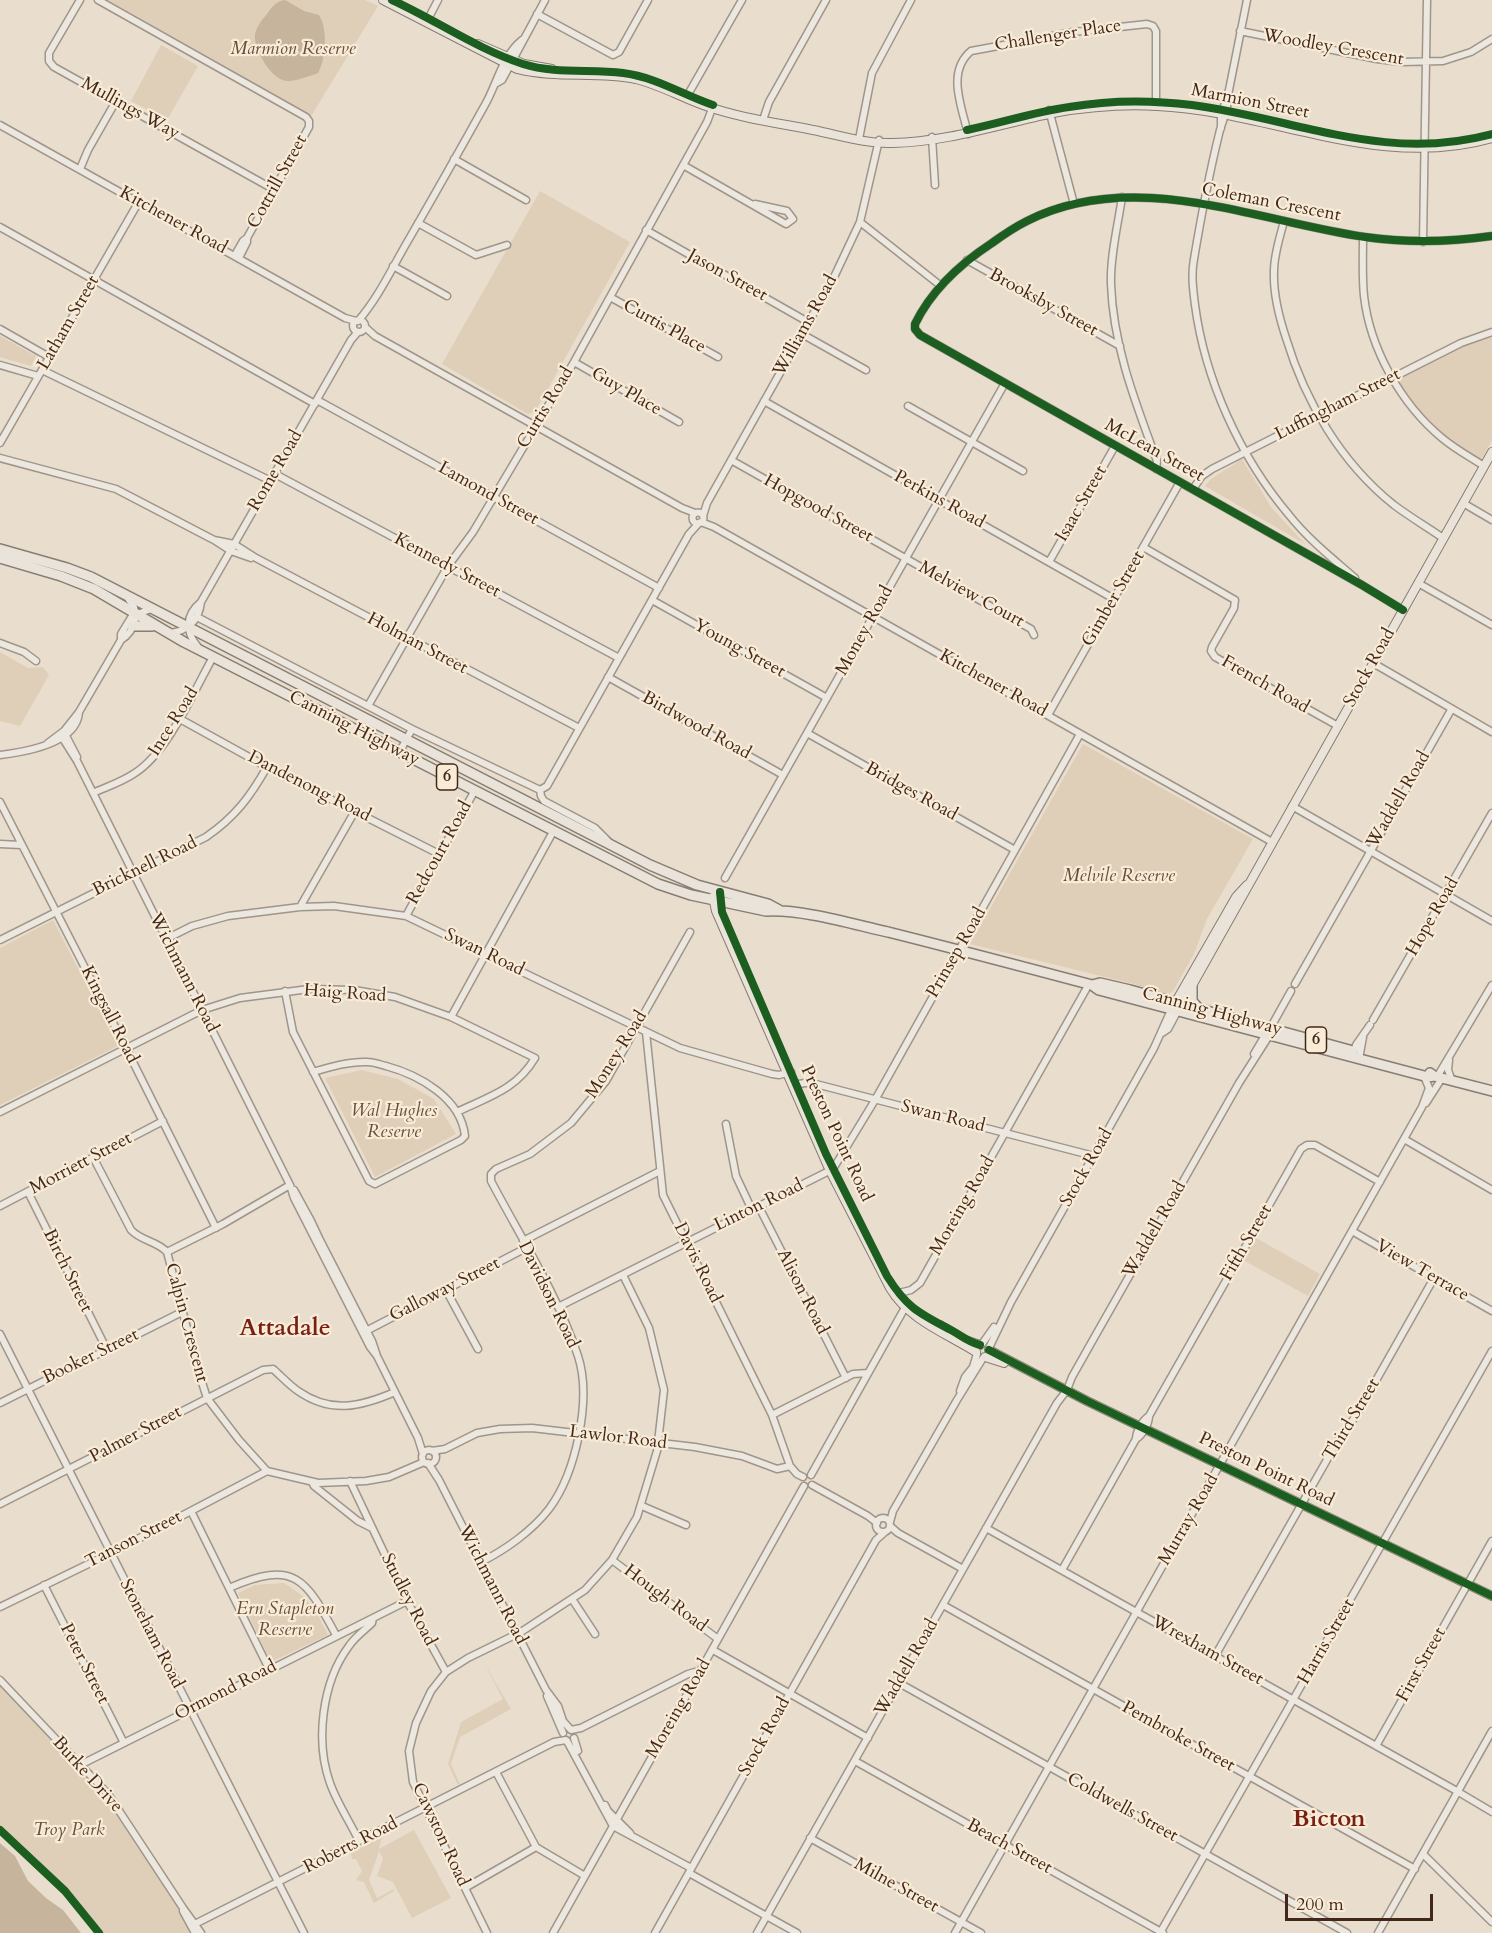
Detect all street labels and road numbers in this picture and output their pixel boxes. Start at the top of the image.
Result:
street label: Challenger Place [993,15,1123,57]
street label: Woodley Crescent [1261,25,1405,71]
street label: Mullings Way [77,73,183,145]
street label: Marmion Street [1189,80,1311,124]
street label: Cottrill Street [243,131,313,233]
street label: Coleman Crescent [1200,179,1342,227]
street label: Kitchener Road [115,183,231,259]
street label: Jason Street [683,245,771,307]
street label: Brooksby Street [985,264,1101,342]
street label: Latham Street [33,272,105,374]
street label: Williams Road [769,272,843,380]
street label: Curtis Place [619,295,709,359]
street label: Curtis Road [513,363,579,453]
street label: Guy Place [587,363,665,421]
street label: Luffingham Street [1272,364,1404,446]
street label: McLean Street [1100,415,1208,487]
street label: Rome Road [244,427,308,515]
street label: Lamond Street [434,458,542,530]
street label: Isaac Street [1052,462,1112,546]
street label: Perkins Road [890,466,988,534]
street label: Hopgood Street [760,470,876,548]
street label: Kennedy Street [390,529,504,603]
street label: Gimber Street [1078,547,1150,651]
street label: Melview Court [915,557,1027,633]
street label: Money Road [832,582,898,680]
street label: Holman Street [363,608,471,680]
street label: Young Street [689,615,789,683]
street label: Stock Road [1340,625,1400,711]
street label: Kitchener Road [935,646,1051,722]
street label: French Road [1217,651,1313,719]
street label: Ince Road [144,684,204,760]
street label: Canning Highway [285,687,423,771]
street label: Birdwood Road [638,687,754,765]
street label: Dandenong Road [244,747,374,827]
street label: Waddell Road [1363,748,1435,852]
street label: Bridges Road [861,758,961,826]
road number: 6 [436,764,458,790]
street label: Redcourt Road [403,798,477,908]
street label: Bricknell Road [89,832,201,902]
street label: Hope Road [1402,874,1464,960]
street label: Prinsep Road [922,904,992,1002]
street label: Wichmann Road [144,910,222,1036]
street label: Swan Road [441,924,527,982]
street label: Kingsall Road [75,963,143,1067]
street label: Haig Road [303,980,387,1008]
street label: Canning Highway [1140,983,1284,1041]
street label: Money Road [582,1007,652,1103]
road number: 6 [1306,1027,1326,1053]
street label: Preston Point Road [795,1063,877,1205]
street label: Swan Road [899,1096,987,1138]
street label: Stock Road [1056,1125,1118,1211]
street label: Morriett Street [26,1128,136,1200]
street label: Moreing Road [926,1152,1000,1260]
street label: Linton Road [711,1175,807,1237]
street label: Waddell Road [1119,1178,1191,1282]
street label: Fifth Street [1217,1201,1277,1285]
street label: Davis Road [668,1219,726,1307]
street label: Birch Street [38,1226,96,1316]
street label: View Terrace [1371,1236,1473,1306]
street label: Davidson Road [513,1238,583,1352]
street label: Alison Road [771,1246,833,1338]
street label: Galloway Street [386,1253,504,1327]
street label: Calpin Crescent [160,1261,212,1385]
street label: Booker Street [39,1324,143,1390]
street label: Third Street [1319,1375,1385,1465]
street label: Palmer Street [86,1402,186,1468]
street label: Lawlor Road [568,1421,668,1455]
street label: Preston Point Road [1195,1428,1337,1512]
street label: Murray Road [1154,1471,1224,1569]
street label: Tanson Street [82,1506,186,1574]
street label: Wichmann Road [453,1522,531,1648]
street label: Studley Road [375,1550,441,1650]
street label: Hough Road [619,1561,711,1637]
street label: Stoneham Road [114,1576,188,1692]
street label: Harris Street [1294,1595,1360,1689]
street label: Wrexham Street [1147,1611,1267,1691]
street label: Waddell Road [871,1616,943,1720]
street label: Peter Street [55,1620,113,1708]
street label: First Street [1393,1624,1451,1706]
street label: Moreing Road [642,1655,716,1763]
street label: Ormond Road [172,1656,280,1726]
street label: Stock Road [735,1694,795,1780]
street label: Pembroke Street [1118,1697,1238,1777]
street label: Burke Drive [47,1733,127,1817]
street label: Coldwells Street [1063,1769,1181,1847]
street label: Cawston Road [407,1780,473,1890]
street label: Roberts Road [300,1813,402,1879]
street label: Beach Street [962,1815,1056,1879]
street label: Milne Street [850,1854,942,1918]

